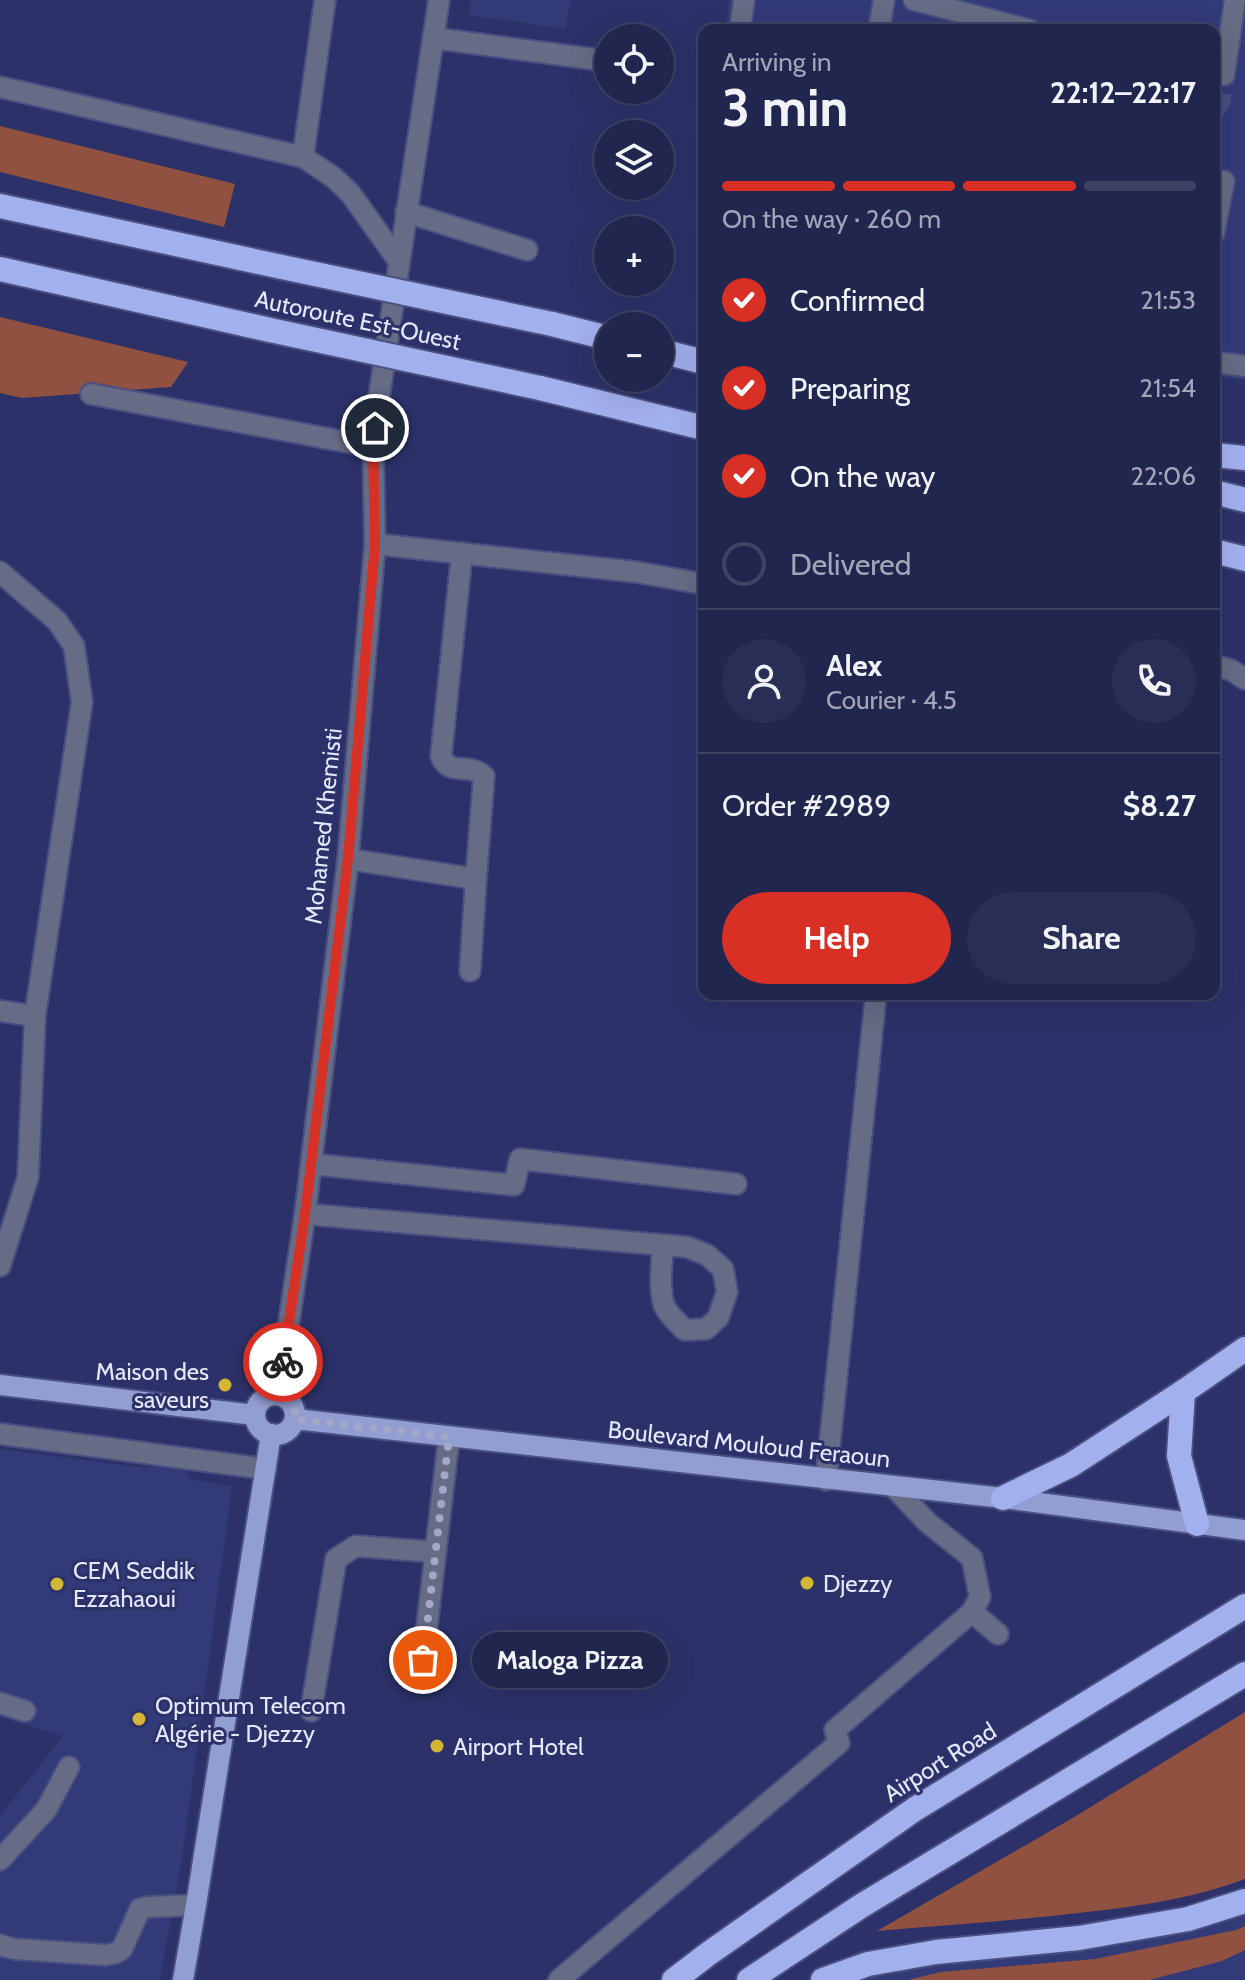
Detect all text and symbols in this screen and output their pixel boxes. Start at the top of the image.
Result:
map controls [594,24,674,392]
button: locate [594,24,674,104]
text: Arriving in [722,46,832,78]
text: 22:12–22:17 [1050,74,1196,111]
text: 3 min [722,76,848,139]
button: layers [594,120,674,200]
text: On the way · 260 m [722,203,941,235]
button: + [594,216,674,296]
icon: check [722,278,766,322]
text: Confirmed [790,282,925,319]
street label: Autoroute Est-Ouest [252,284,464,356]
text: 21:53 [1140,284,1196,316]
button: − [594,312,674,392]
icon: check [722,366,766,410]
text: Preparing [790,370,910,407]
text: 21:54 [1139,372,1196,404]
pin [341,394,409,462]
icon: home [353,406,397,450]
icon: check [722,454,766,498]
text: On the way [790,458,935,495]
text: 22:06 [1130,460,1196,492]
text: Delivered [790,546,911,583]
button: person [722,639,806,723]
button: phone [1112,639,1196,723]
text: Alex [826,647,882,684]
text: Courier · 4.5 [826,684,957,716]
street label: Mohamed Khemisti [298,726,348,926]
text: Order #2989 [722,787,891,824]
text: $8.27 [1123,787,1196,824]
button: Help [722,892,951,984]
button: Share [967,892,1196,984]
courier [243,1322,323,1402]
icon: bike [261,1340,305,1384]
place label: Maison des saveurs [96,1357,209,1414]
marker: Maison des saveurs [216,1376,234,1394]
street label: Boulevard Mouloud Feraoun [606,1415,892,1473]
place label: CEM Seddik Ezzahaoui [73,1556,195,1613]
place label: Djezzy [823,1569,892,1598]
marker: Djezzy [798,1574,816,1592]
marker: CEM Seddik Ezzahaoui [48,1575,66,1593]
pin [389,1626,457,1694]
callout: Maloga Pizza [471,1632,667,1688]
icon: bag [401,1638,445,1682]
text: Maloga Pizza [497,1644,643,1676]
place label: Optimum Telecom Algérie - Djezzy [155,1691,346,1748]
marker: Optimum Telecom Algérie - Djezzy [130,1710,148,1728]
street label: Airport Road [878,1716,1002,1808]
place label: Airport Hotel [453,1732,584,1761]
marker: Airport Hotel [428,1737,446,1755]

